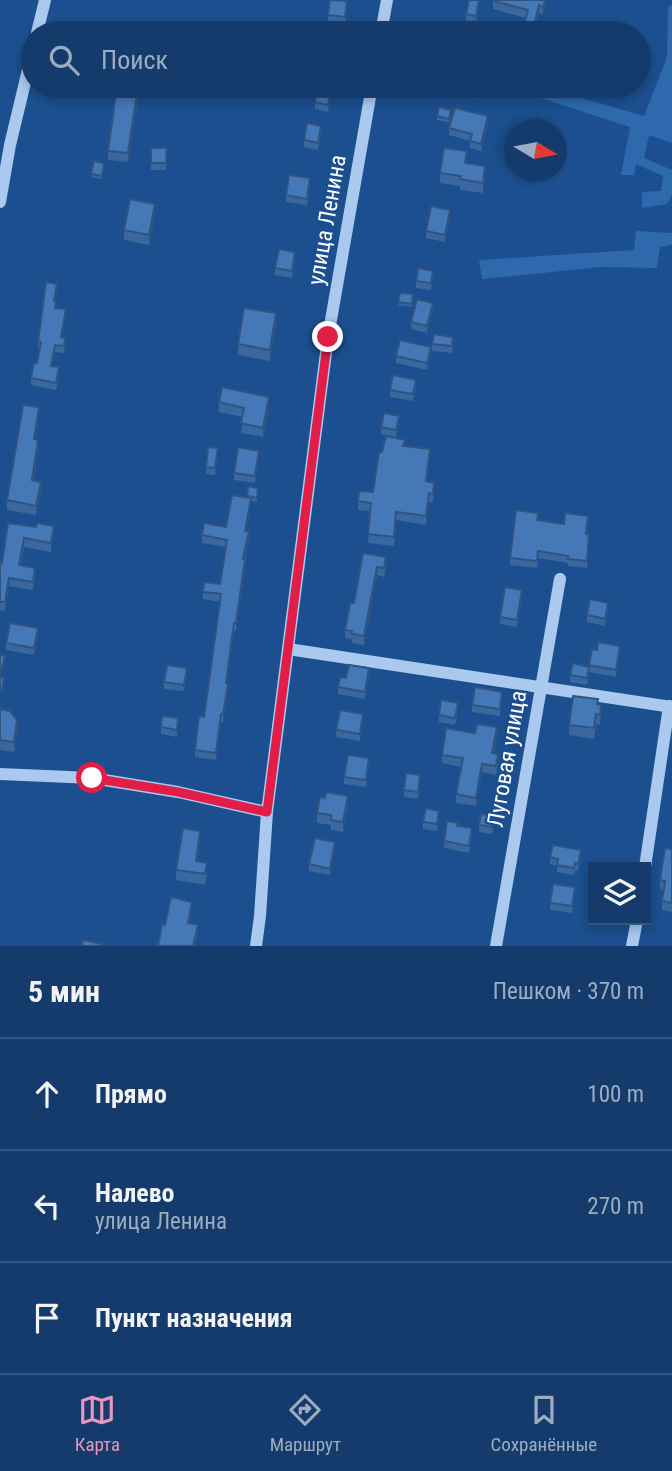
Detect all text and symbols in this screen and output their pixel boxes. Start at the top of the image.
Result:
search box [21,21,651,98]
icon: search [45,41,83,79]
text: Поиск [101,45,168,75]
north arrow [504,119,567,182]
street label: улица Ленина [302,153,352,287]
route end [312,321,343,352]
street label: Луговая улица [482,689,532,829]
route start [76,762,107,793]
map controls [588,862,651,925]
button: layers [588,862,651,925]
text: 5 мин [28,974,100,1009]
text: Пешком · 370 m [493,978,644,1005]
icon: ahead [28,1075,66,1113]
text: Прямо [95,1079,167,1109]
text: 100 m [587,1081,644,1108]
text: Налево [95,1178,175,1208]
icon: left [28,1187,66,1225]
text: 270 m [587,1193,644,1220]
text: улица Ленина [95,1208,227,1235]
icon: arrive [28,1299,66,1337]
text: Пункт назначения [95,1303,293,1333]
tab: Карта [75,1391,120,1456]
tab: Маршрут [270,1391,341,1456]
tab: Сохранённые [491,1391,597,1456]

